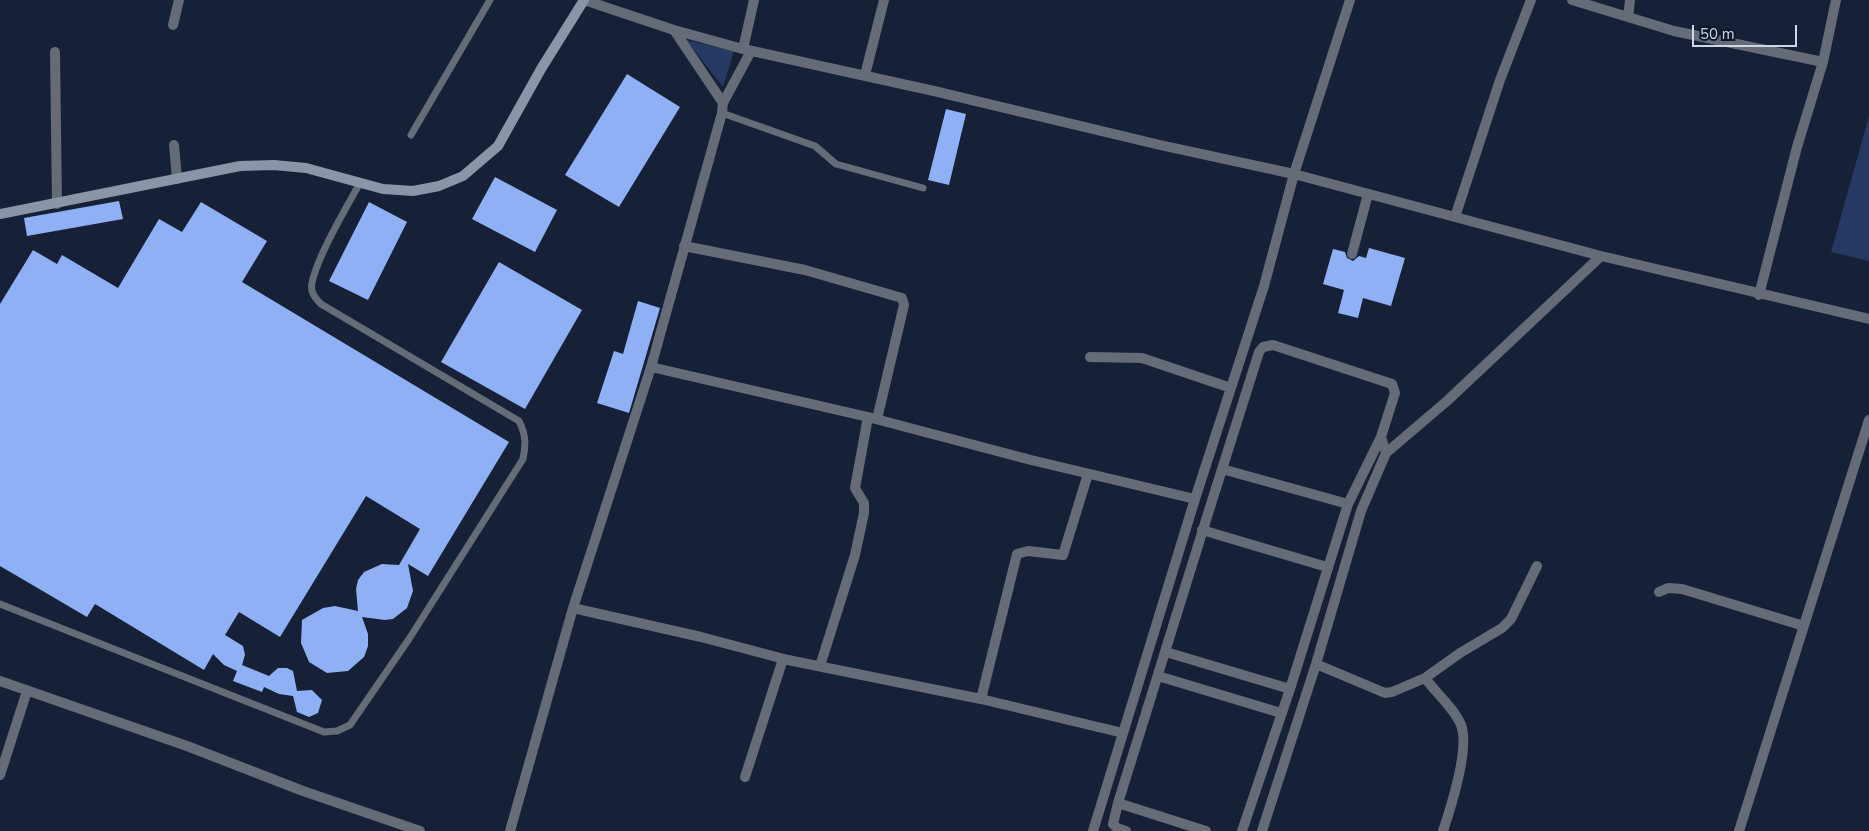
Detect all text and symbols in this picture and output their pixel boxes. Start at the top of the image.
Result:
scale bar [1694,15,1799,47]
text: 50 m [1700,24,1735,44]

